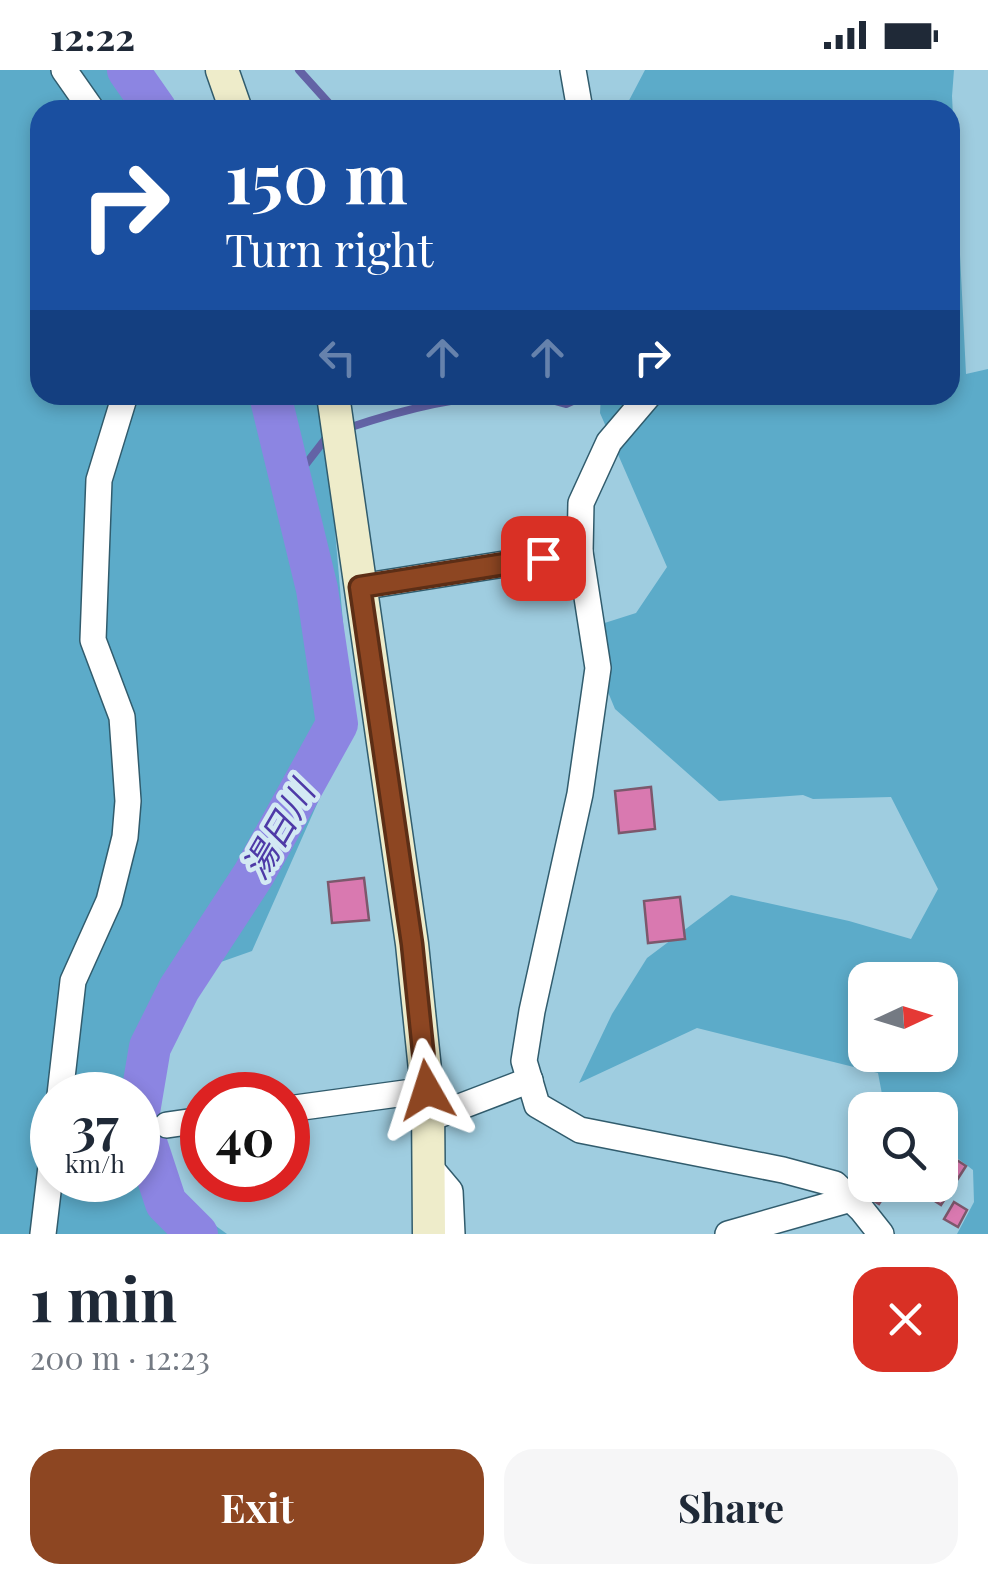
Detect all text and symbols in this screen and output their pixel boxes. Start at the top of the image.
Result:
text: 12:22 [50,10,135,61]
text: 150 m [225,128,408,222]
icon: right [60,140,190,270]
text: Turn right [225,218,433,278]
icon: left [310,330,365,385]
icon: ahead [415,330,470,385]
icon: ahead [520,330,575,385]
icon: right [625,330,680,385]
pin [501,516,586,601]
icon: arrive [516,531,571,586]
water label: 湯日川 [230,768,326,886]
north arrow [848,962,958,1072]
map controls [848,962,958,1202]
position arrow [375,1038,479,1142]
speed limit sign: 40 [180,1072,310,1202]
text: 37 [71,1091,119,1158]
button: search [848,1092,958,1202]
text: km/h [65,1146,125,1179]
text: 1 min [30,1257,177,1337]
button: close [853,1267,958,1372]
text: 200 m · 12:23 [30,1335,210,1378]
button: Exit [30,1449,484,1564]
button: Share [504,1449,958,1564]

